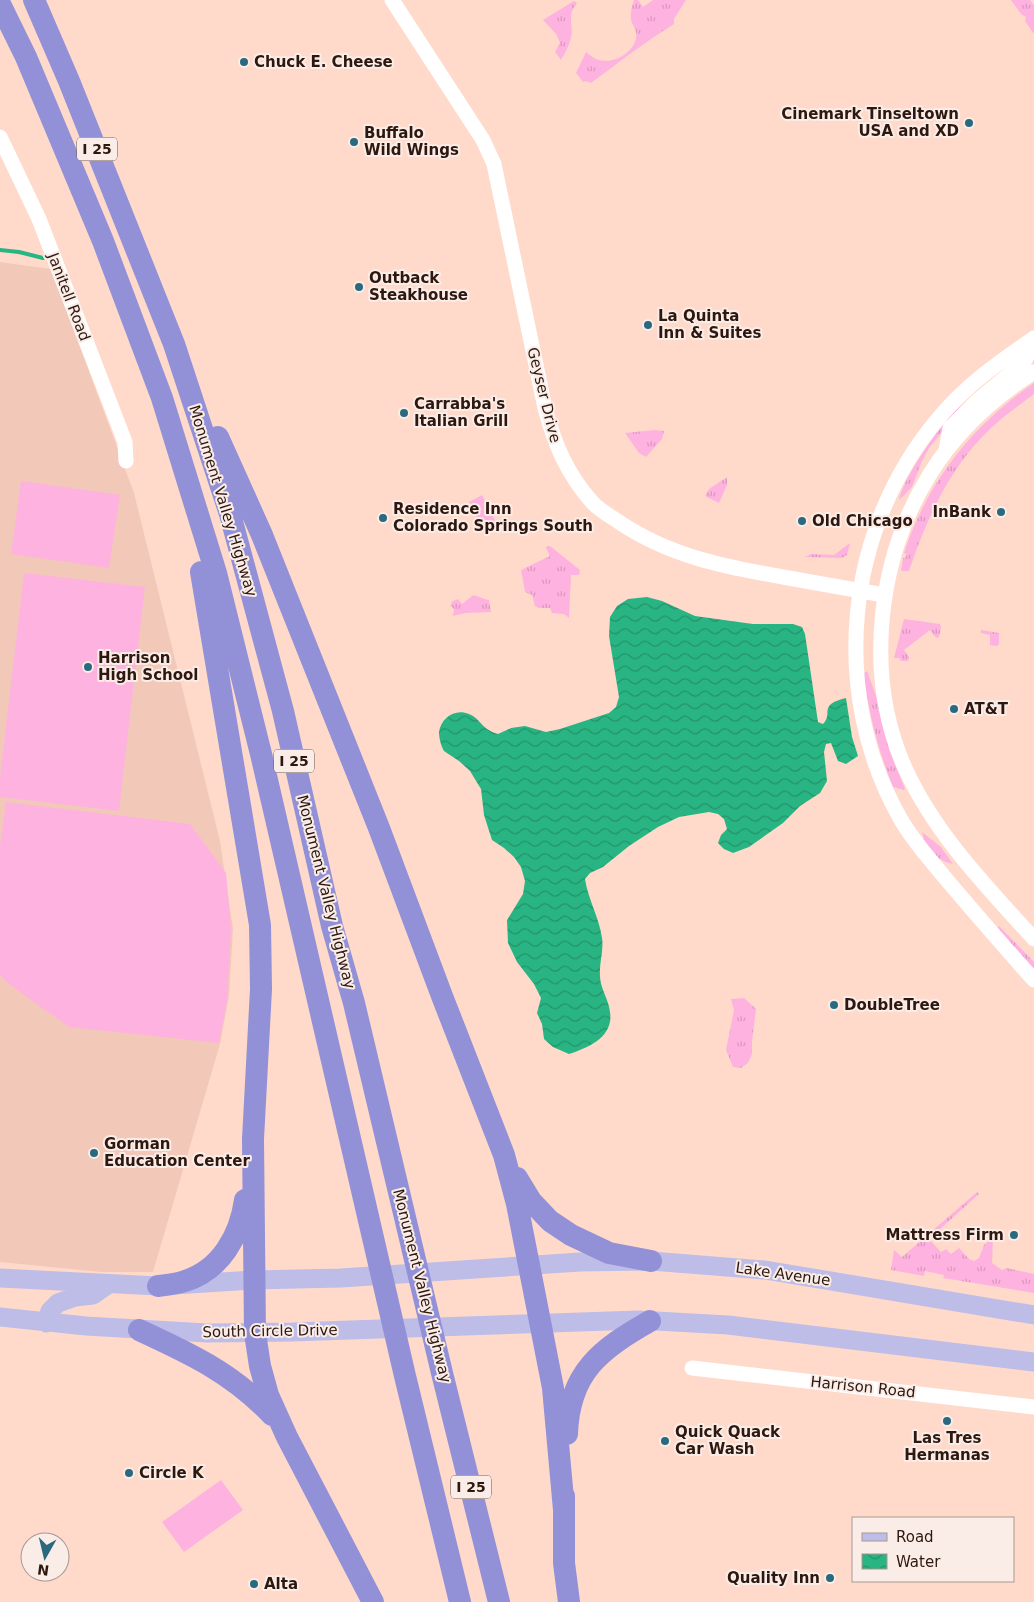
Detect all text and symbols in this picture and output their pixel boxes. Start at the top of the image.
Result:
place label: Chuck E. Cheese [254,53,393,71]
marker: Chuck E. Cheese [238,56,250,68]
place label: Cinemark Tinseltown USA and XD [781,105,959,140]
marker: Cinemark Tinseltown USA and XD [963,117,975,129]
place label: Buffalo Wild Wings [364,124,459,159]
marker: Buffalo Wild Wings [348,136,360,148]
road number: I 25 [77,138,117,160]
street label: Janitell Road [44,249,94,344]
place label: Outback Steakhouse [369,269,468,304]
marker: Outback Steakhouse [353,281,365,293]
place label: La Quinta Inn & Suites [658,307,761,342]
marker: La Quinta Inn & Suites [642,319,654,331]
street label: Geyser Drive [523,345,565,445]
place label: Carrabba's Italian Grill [414,395,508,430]
street label: Monument Valley Highway [185,403,261,599]
marker: Carrabba's Italian Grill [398,407,410,419]
place label: Residence Inn Colorado Springs South [393,500,593,535]
place label: InBank [933,503,992,521]
marker: InBank [995,506,1007,518]
marker: Residence Inn Colorado Springs South [377,512,389,524]
place label: Old Chicago [812,512,913,530]
marker: Old Chicago [796,515,808,527]
place label: Harrison High School [98,649,198,684]
marker: Harrison High School [82,661,94,673]
place label: AT&T [964,700,1009,718]
marker: AT&T [948,703,960,715]
road number: I 25 [274,749,314,772]
street label: Monument Valley Highway [293,793,359,991]
place label: DoubleTree [844,996,940,1014]
marker: DoubleTree [828,999,840,1011]
place label: Gorman Education Center [104,1135,250,1170]
marker: Gorman Education Center [88,1147,100,1159]
street label: Monument Valley Highway [389,1187,455,1385]
place label: Mattress Firm [886,1226,1004,1244]
marker: Mattress Firm [1008,1229,1020,1241]
street label: Lake Avenue [734,1258,832,1290]
street label: South Circle Drive [202,1321,338,1341]
street label: Harrison Road [810,1373,916,1401]
marker: Las Tres Hermanas [941,1415,953,1427]
place label: Quick Quack Car Wash [675,1423,781,1458]
place label: Las Tres Hermanas [904,1429,990,1464]
marker: Quick Quack Car Wash [659,1435,671,1447]
place label: Circle K [139,1464,205,1482]
marker: Circle K [123,1467,135,1479]
road number: I 25 [451,1475,491,1498]
legend [852,1517,1014,1582]
text: Road [896,1528,934,1546]
north arrow [20,1532,70,1582]
text: Water [896,1553,941,1571]
text: N [36,1561,50,1579]
place label: Quality Inn [727,1569,820,1587]
marker: Quality Inn [824,1572,836,1584]
place label: Alta [264,1575,298,1593]
marker: Alta [248,1578,260,1590]

